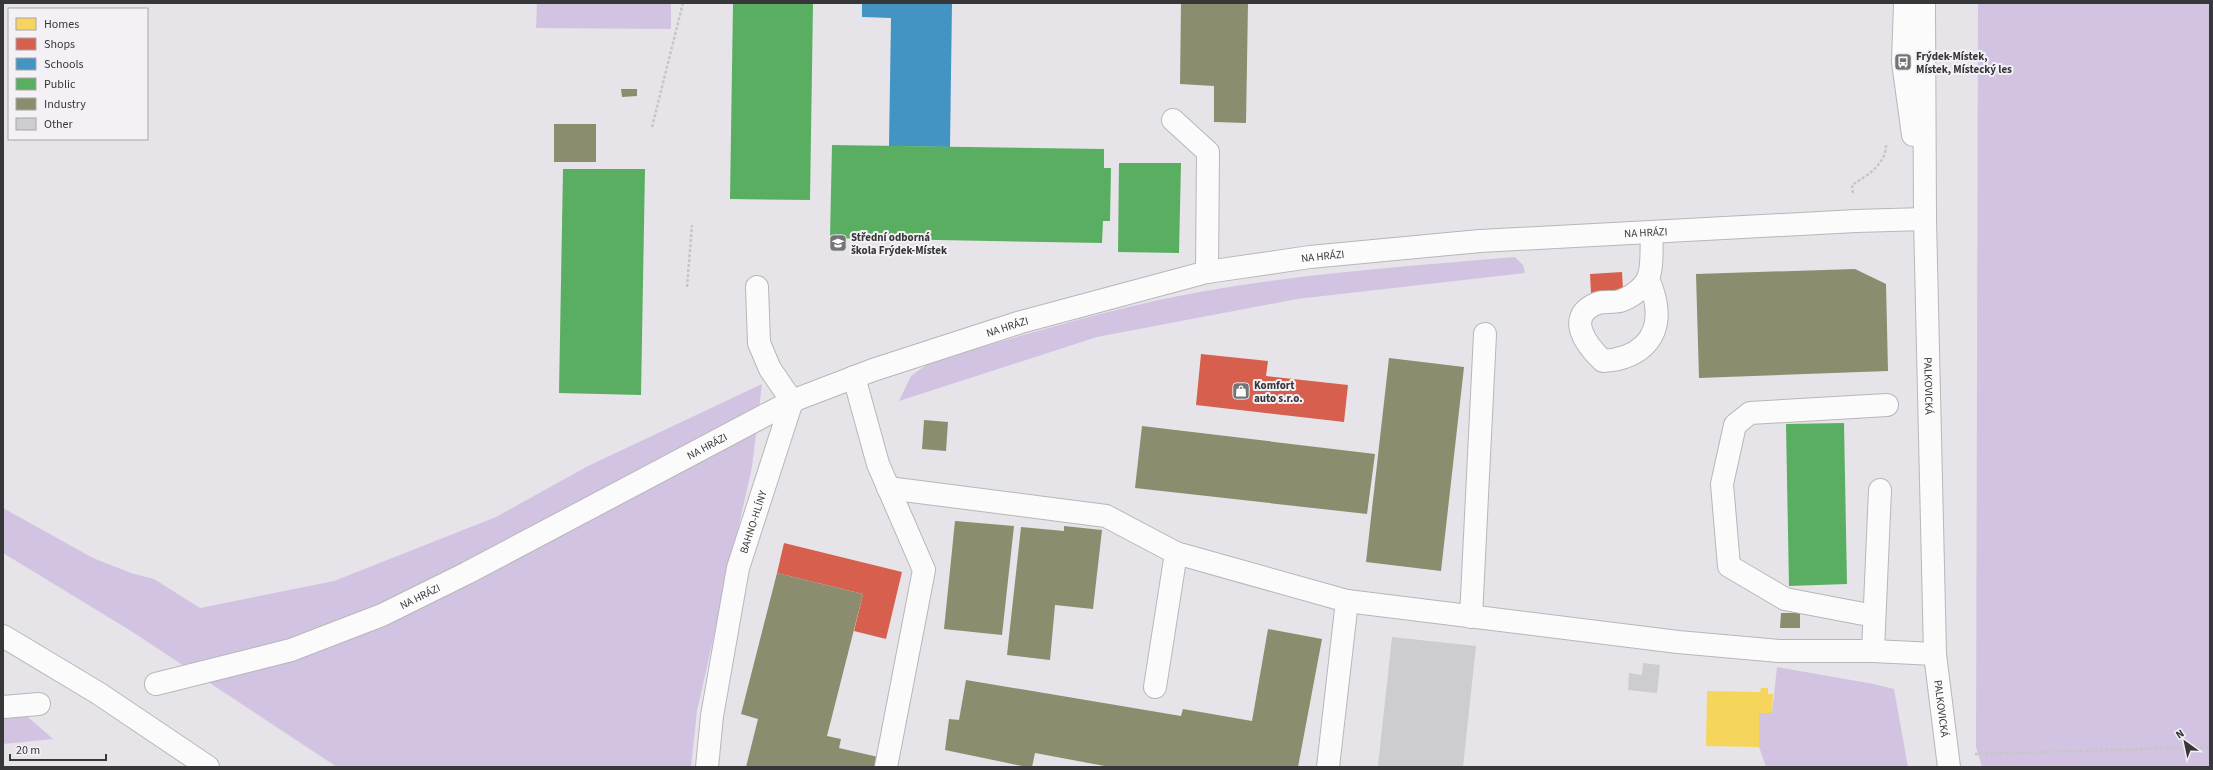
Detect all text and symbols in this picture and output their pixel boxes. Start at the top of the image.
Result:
legend [8,8,148,140]
text: Homes [44,16,79,33]
text: Shops [44,36,75,53]
place label: Frýdek-Místek, Místek, Místecký les [1916,49,2012,77]
bus stop icon: Frýdek-Místek, Místek, Místecký les [1893,52,1913,72]
text: Schools [44,56,84,73]
text: Public [44,76,76,93]
text: Industry [44,96,86,113]
text: Other [44,116,74,133]
street label: NA HRÁZI [1624,224,1668,241]
place label: Střední odborná škola Frýdek-Místek [851,230,947,258]
school or university icon: Střední odborná škola Frýdek-Místek [828,233,848,253]
street label: NA HRÁZI [1300,247,1345,266]
street label: NA HRÁZI [984,313,1030,341]
street label: PALKOVICKÁ [1920,357,1936,415]
place label: Komfort auto s.r.o. [1254,378,1302,406]
shop icon: Komfort auto s.r.o. [1231,381,1251,401]
street label: NA HRÁZI [684,430,730,463]
street label: BAHNO-HLÍNY [736,488,771,555]
street label: NA HRÁZI [397,580,443,613]
street label: PALKOVICKÁ [1930,679,1952,738]
north arrow [2165,722,2205,762]
text: N [2173,726,2187,742]
scale bar [10,736,106,762]
text: 20 m [16,742,40,759]

